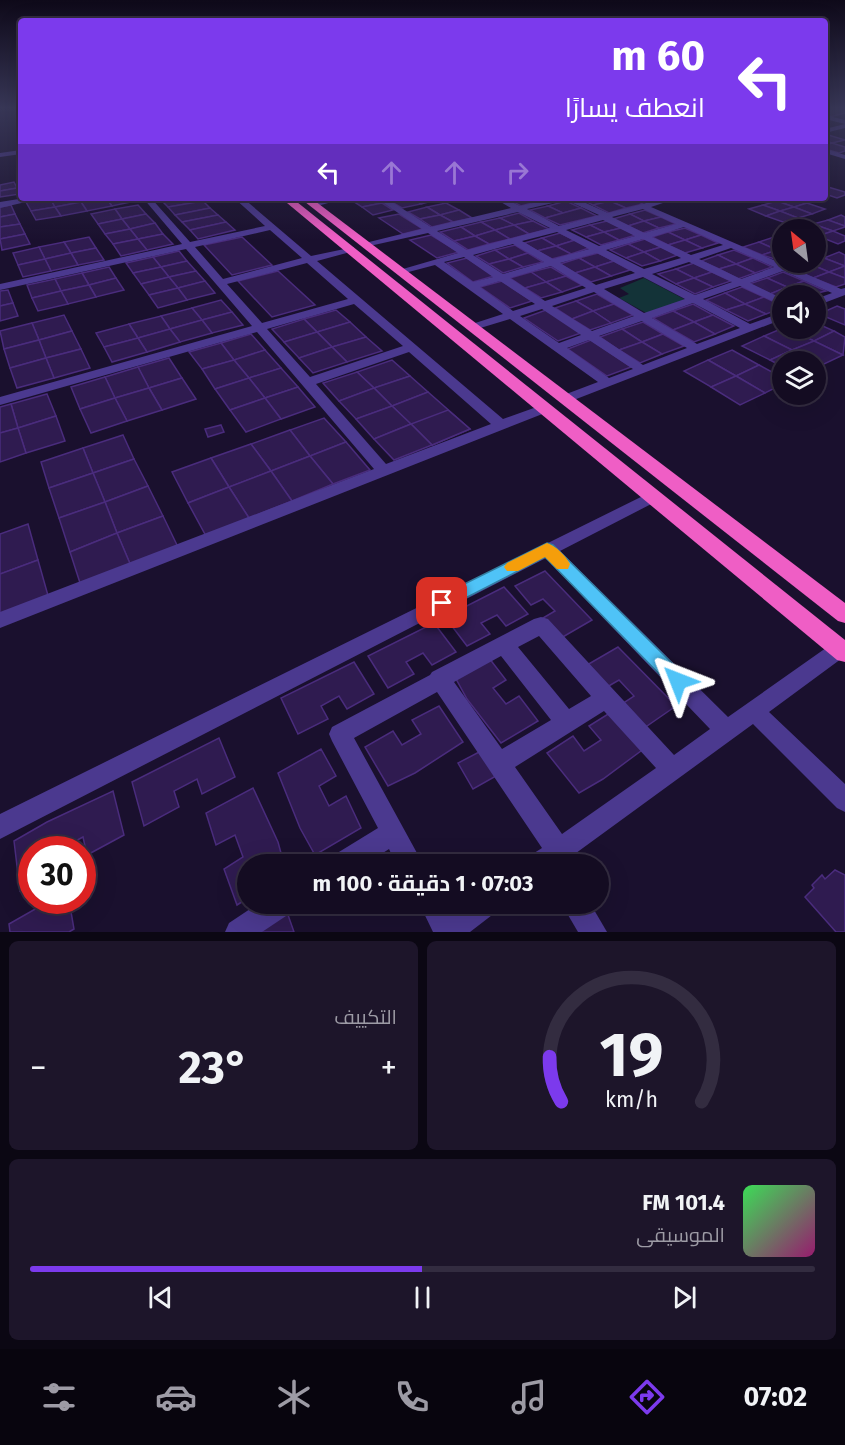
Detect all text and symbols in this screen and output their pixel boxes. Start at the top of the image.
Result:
text: 60 m [611,31,705,81]
icon: left [726,42,804,120]
text: انعطف يسارًا [565,92,705,124]
icon: left [312,156,345,189]
icon: ahead [375,156,408,189]
icon: ahead [438,156,471,189]
icon: right [501,156,534,189]
north arrow [772,219,826,273]
map controls [772,219,826,405]
button: sound [772,285,826,339]
button: layers [772,351,826,405]
pin [416,577,467,628]
icon: arrive [425,586,458,619]
position arrow [646,649,710,713]
speed limit sign: 30 [18,836,96,914]
text: 07:03 · 1 دقيقة · 100 m [313,870,533,897]
text: التكييف [334,1005,397,1029]
text: 19 [600,1018,663,1093]
text: 23° [179,1041,248,1095]
text: − [30,1048,47,1088]
text: + [381,1048,397,1088]
text: km/h [605,1088,658,1114]
text: 101.4 FM [642,1189,725,1216]
text: الموسيقى [636,1223,725,1247]
icon: previous [144,1281,177,1314]
icon: pause [406,1281,439,1314]
icon: next [668,1281,701,1314]
icon: filters [38,1376,80,1418]
icon: car [155,1376,197,1418]
icon: climate [273,1376,315,1418]
icon: phone [391,1376,433,1418]
icon: music [508,1376,550,1418]
icon: directions [626,1376,668,1418]
text: 07:02 [743,1381,807,1413]

